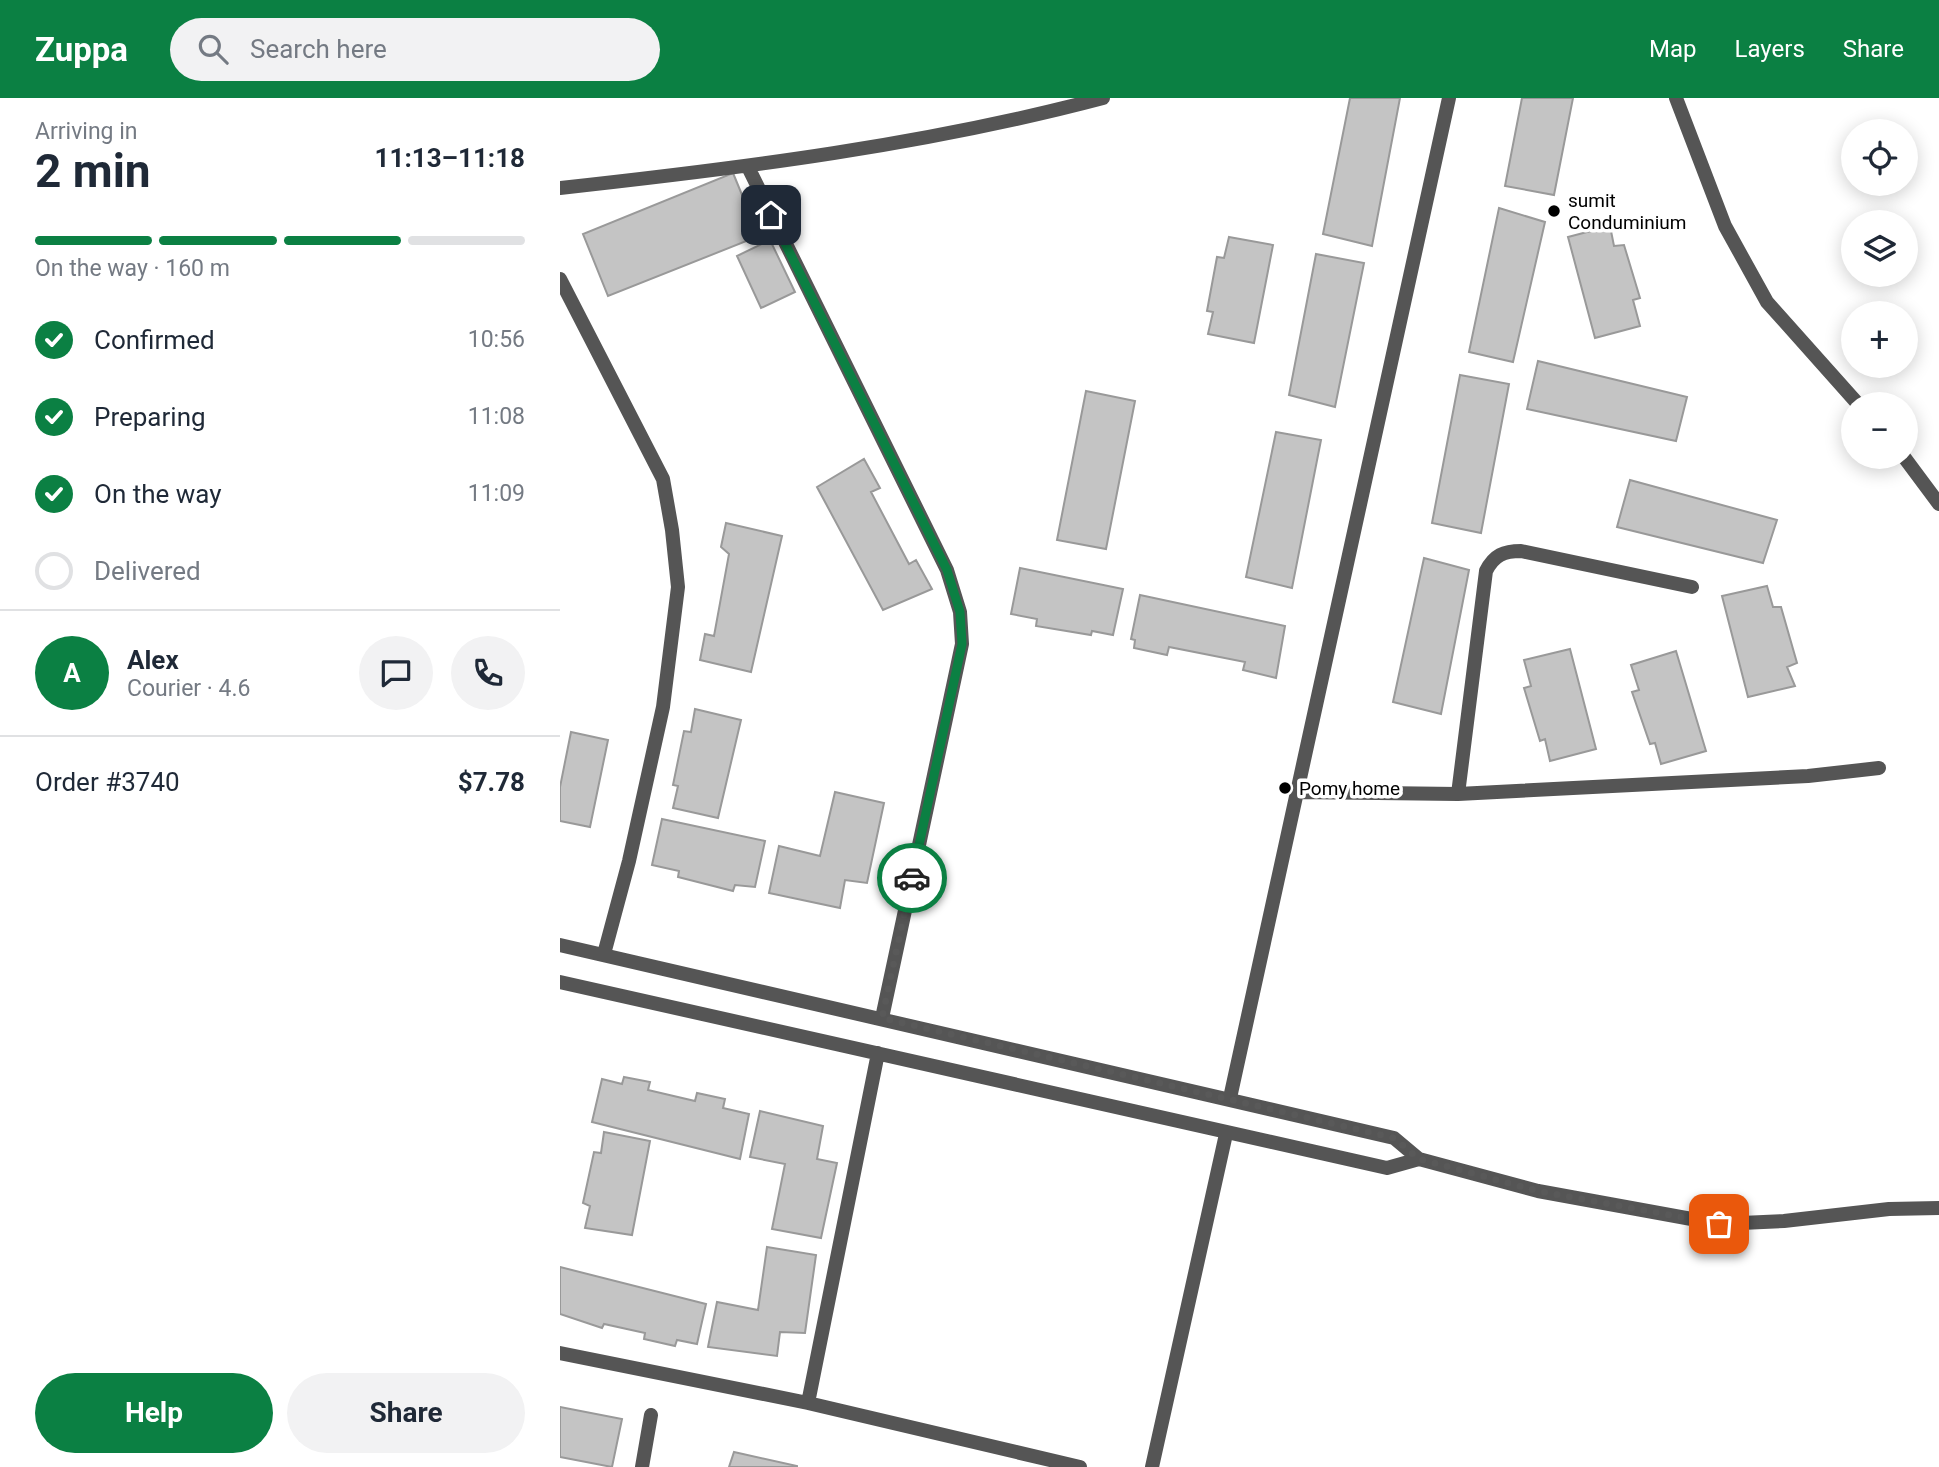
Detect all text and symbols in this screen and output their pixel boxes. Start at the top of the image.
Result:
search box [170,18,660,81]
text: Zuppa [35,30,128,69]
icon: search [194,30,232,68]
text: Search here [250,34,387,64]
text: Map [1649,35,1697,63]
text: Layers [1735,35,1805,63]
text: Share [1843,35,1904,63]
text: Arriving in [35,118,138,145]
map controls [1841,119,1918,469]
button: locate [1841,119,1918,196]
text: 11:13–11:18 [375,143,525,173]
text: 2 min [35,144,151,198]
pin [741,185,801,245]
place label: sumit Conduminium [1568,189,1686,234]
icon: home [752,196,790,234]
marker: sumit Conduminium [1546,203,1562,219]
button: layers [1841,210,1918,287]
text: On the way · 160 m [35,255,230,282]
button: + [1841,301,1918,378]
icon: check [35,321,73,359]
text: Confirmed [94,325,215,355]
text: 10:56 [468,326,525,353]
button: − [1841,392,1918,469]
icon: check [35,398,73,436]
text: Preparing [94,402,206,432]
text: 11:08 [468,403,525,430]
icon: check [35,475,73,513]
text: On the way [94,479,222,509]
text: 11:09 [468,480,525,507]
text: Delivered [94,556,201,586]
button: chat [359,636,433,710]
button: phone [451,636,525,710]
text: Alex [127,645,179,675]
text: A [63,658,81,688]
text: Courier · 4.6 [127,675,250,702]
text: Order #3740 [35,767,180,797]
text: $7.78 [458,767,525,797]
place label: Pomy home [1299,777,1400,800]
marker: Pomy home [1277,780,1293,796]
courier [877,843,947,913]
icon: car [893,859,931,897]
pin [1689,1194,1749,1254]
icon: bag [1700,1205,1738,1243]
button: Help [35,1373,273,1453]
button: Share [287,1373,525,1453]

